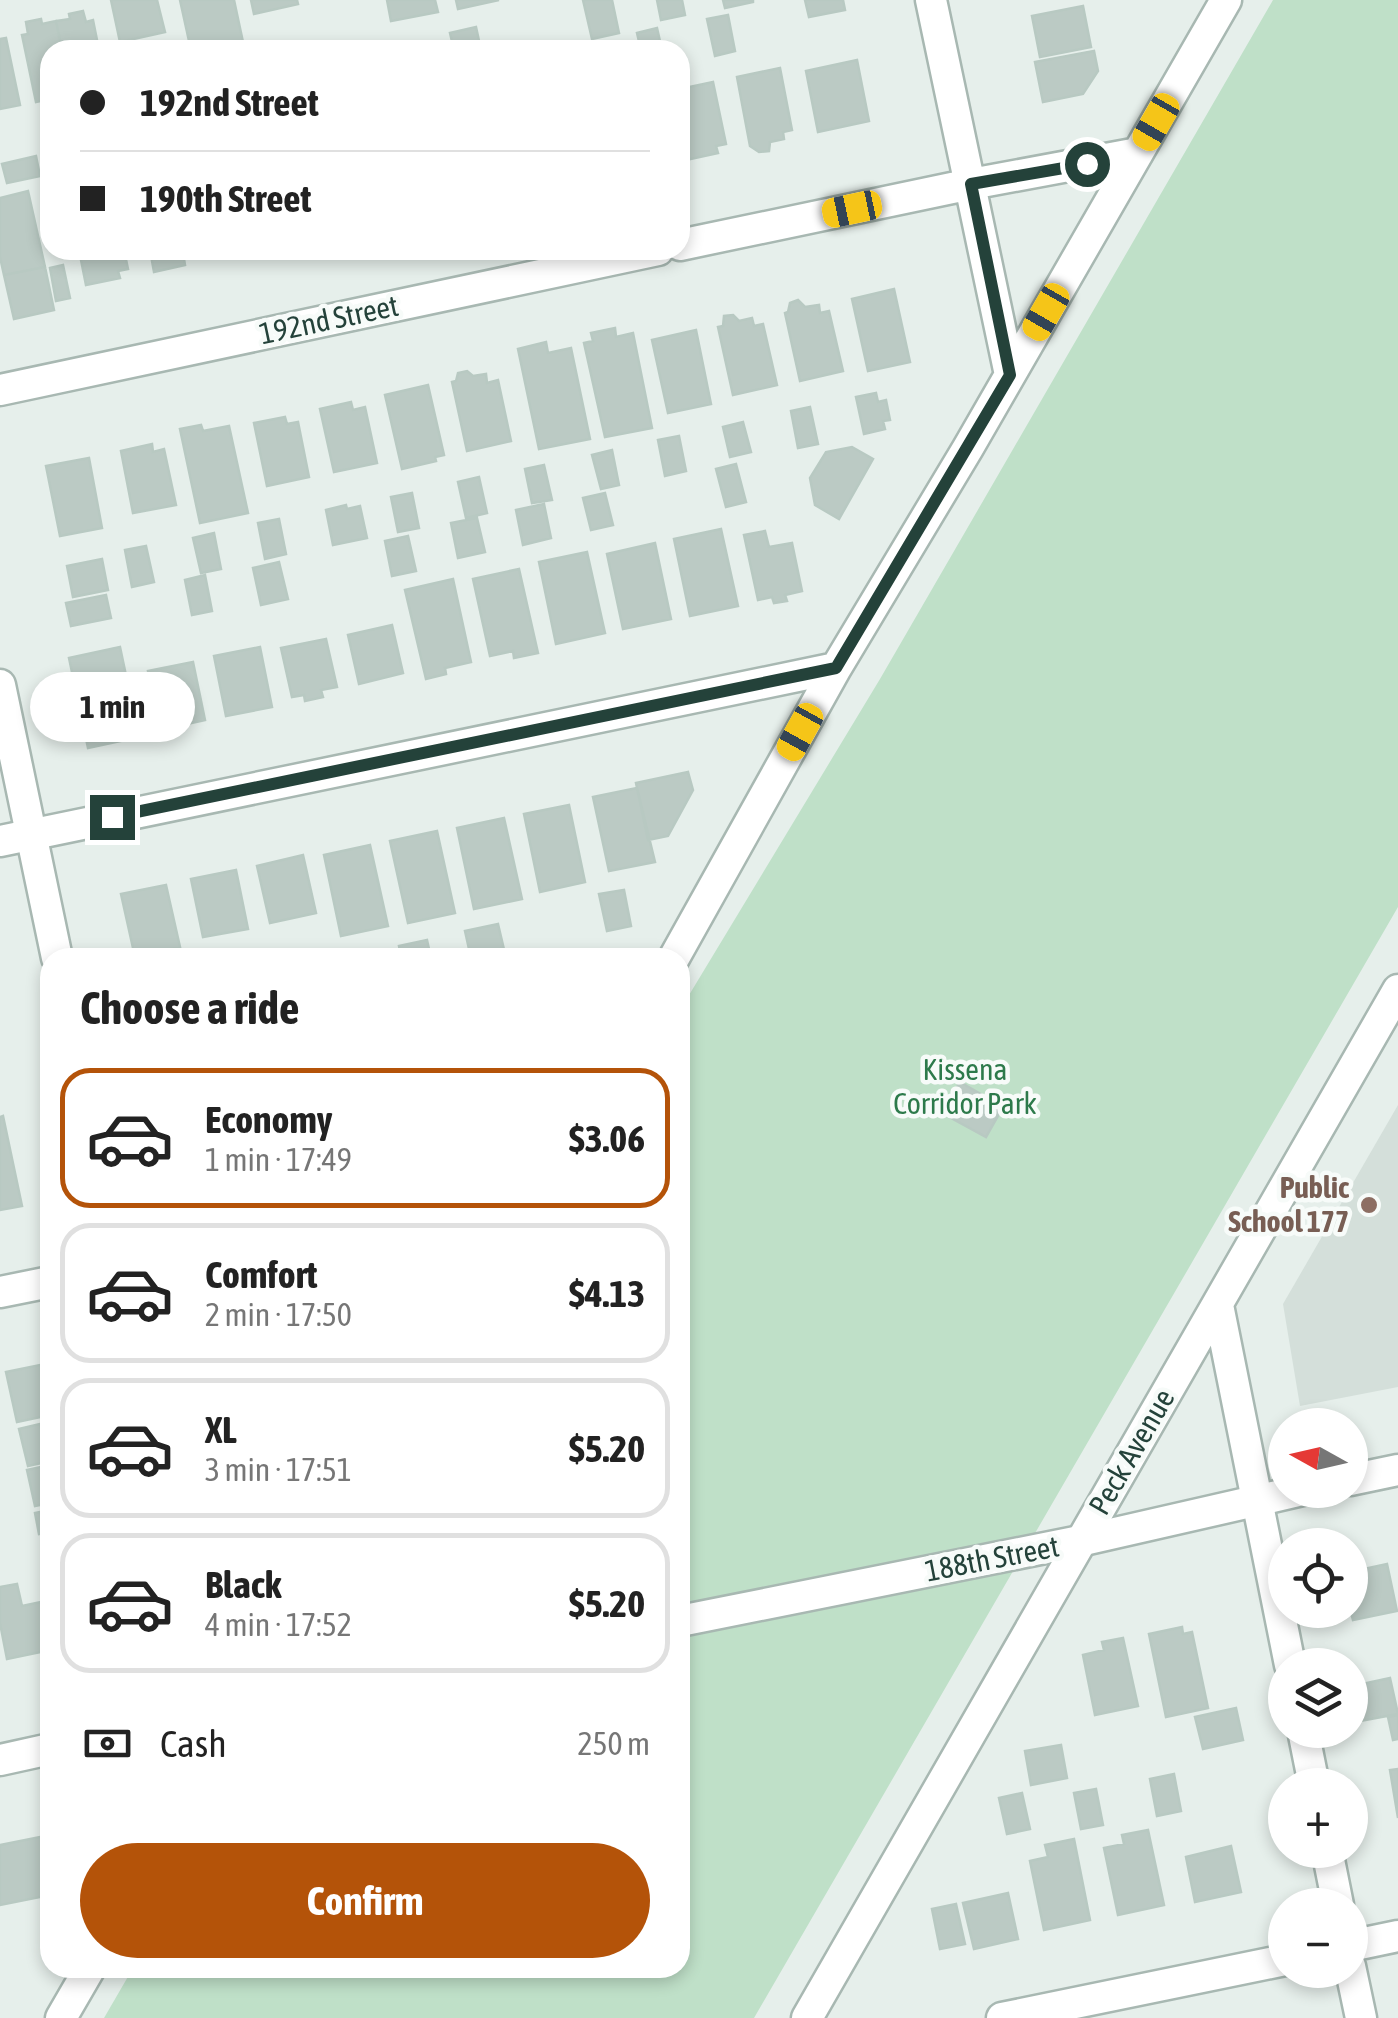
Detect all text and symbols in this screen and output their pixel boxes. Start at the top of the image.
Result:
text: 192nd Street [140,81,319,124]
car [1128,89,1184,155]
route start [1065,142,1110,187]
text: 190th Street [140,177,312,220]
car [820,188,884,230]
car [1018,279,1074,345]
street label: 192nd Street [256,288,401,350]
callout: 1 min [29,672,194,742]
text: 1 min [80,688,145,725]
car [772,698,828,766]
route end [90,795,135,840]
text: Choose a ride [80,982,299,1034]
park label: Kissena Corridor Park [893,1052,1037,1120]
icon: car [85,1093,175,1183]
text: Economy [205,1098,332,1141]
text: $3.06 [569,1117,645,1160]
text: 1 min · 17:49 [205,1141,352,1178]
place label: Public School 177 [1228,1170,1349,1238]
marker: Public School 177 [1358,1194,1380,1216]
icon: car [85,1248,175,1338]
text: Comfort [205,1253,317,1296]
text: $4.13 [569,1272,645,1315]
text: 2 min · 17:50 [205,1296,352,1333]
street label: Peck Avenue [1082,1383,1181,1520]
icon: car [85,1403,175,1493]
text: XL [205,1408,237,1451]
north arrow [1268,1408,1368,1508]
map controls [1268,1408,1368,1988]
text: $5.20 [569,1427,645,1470]
text: 3 min · 17:51 [205,1451,352,1488]
street label: 188th Street [922,1528,1062,1588]
button: locate [1268,1528,1368,1628]
icon: car [85,1558,175,1648]
text: Black [205,1563,282,1606]
text: $5.20 [569,1582,645,1625]
text: 4 min · 17:52 [205,1606,352,1643]
button: layers [1268,1648,1368,1748]
icon: cash [80,1716,135,1771]
text: Cash [160,1722,227,1765]
text: 250 m [577,1725,650,1762]
button: + [1268,1768,1368,1868]
button: Confirm [80,1843,650,1958]
button: − [1268,1888,1368,1988]

